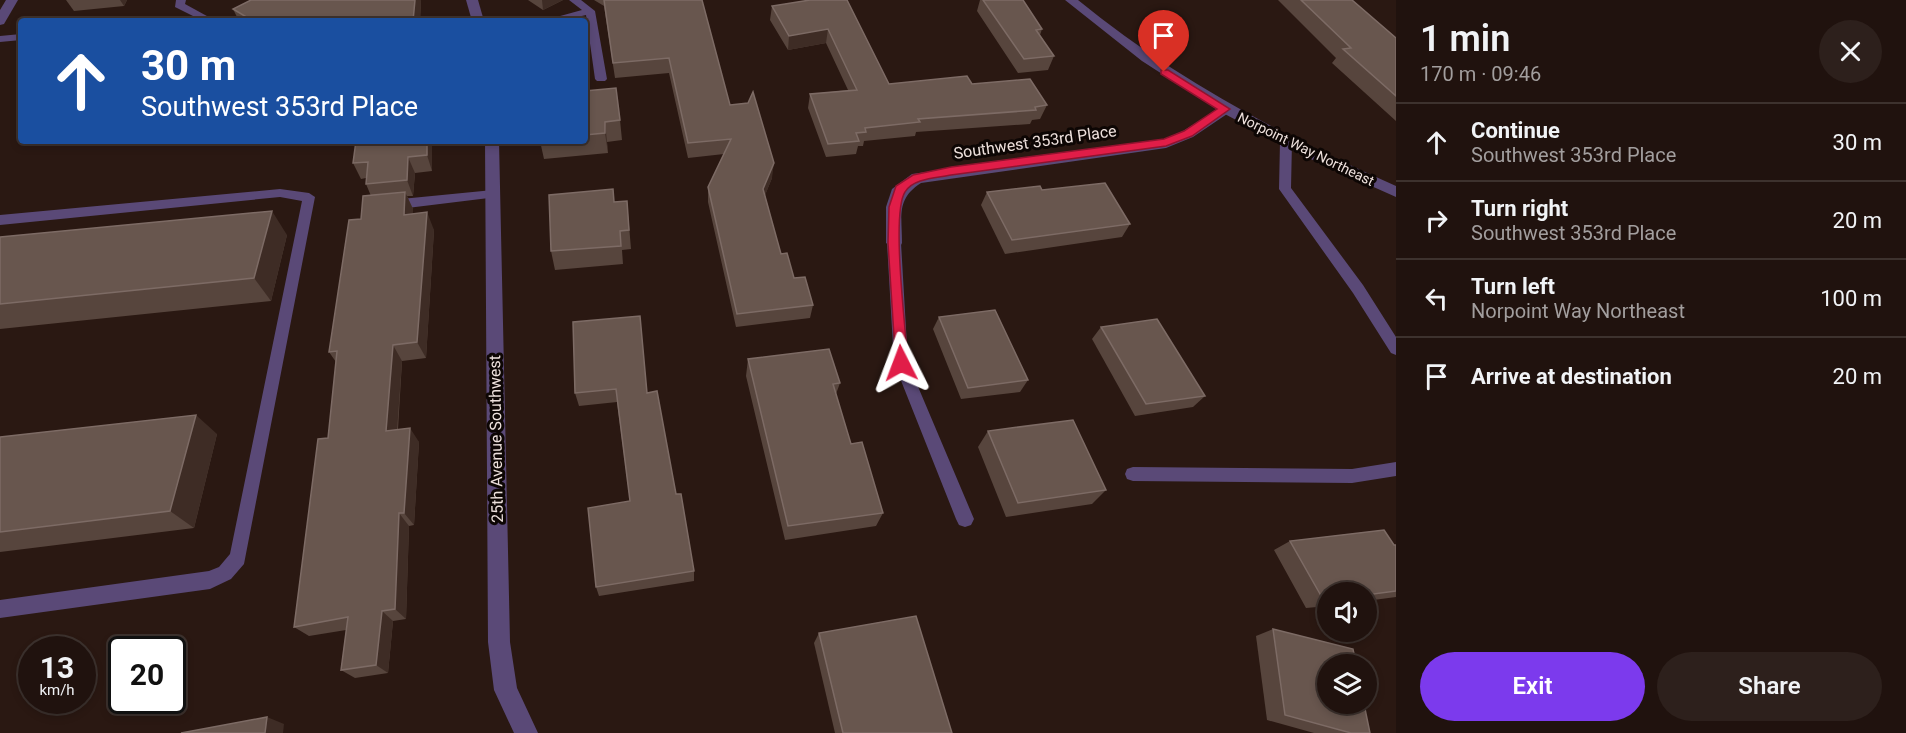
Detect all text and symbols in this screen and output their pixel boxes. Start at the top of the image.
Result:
pin [1138,10,1189,72]
text: 1 min [1420,18,1510,60]
icon: arrive [1147,19,1180,52]
button: close [1819,20,1882,83]
text: 30 m [141,41,236,90]
icon: ahead [42,42,120,120]
text: 170 m · 09:46 [1420,62,1541,86]
text: Southwest 353rd Place [141,91,418,123]
street label: Norpoint Way Northeast [1235,109,1377,189]
text: Continue [1471,118,1560,143]
street label: Southwest 353rd Place [952,121,1118,163]
icon: ahead [1420,126,1453,159]
text: 30 m [1833,130,1882,155]
text: Southwest 353rd Place [1471,143,1676,167]
text: Turn right [1471,196,1568,221]
icon: right [1420,204,1453,237]
text: 20 m [1833,208,1882,233]
text: Southwest 353rd Place [1471,221,1676,245]
text: Turn left [1471,274,1555,299]
icon: left [1420,282,1453,315]
text: 100 m [1820,286,1882,311]
text: Norpoint Way Northeast [1471,299,1685,323]
position arrow [869,331,933,395]
street label: 25th Avenue Southwest [485,355,507,523]
icon: arrive [1420,360,1453,393]
text: Arrive at destination [1471,364,1672,389]
text: 20 m [1833,364,1882,389]
map controls [1317,582,1377,714]
button: sound [1317,582,1377,642]
speed limit sign: 20 [108,636,186,714]
text: 13 [40,650,74,685]
button: Exit [1420,652,1645,721]
button: Share [1657,652,1882,721]
button: layers [1317,654,1377,714]
text: km/h [39,681,75,699]

